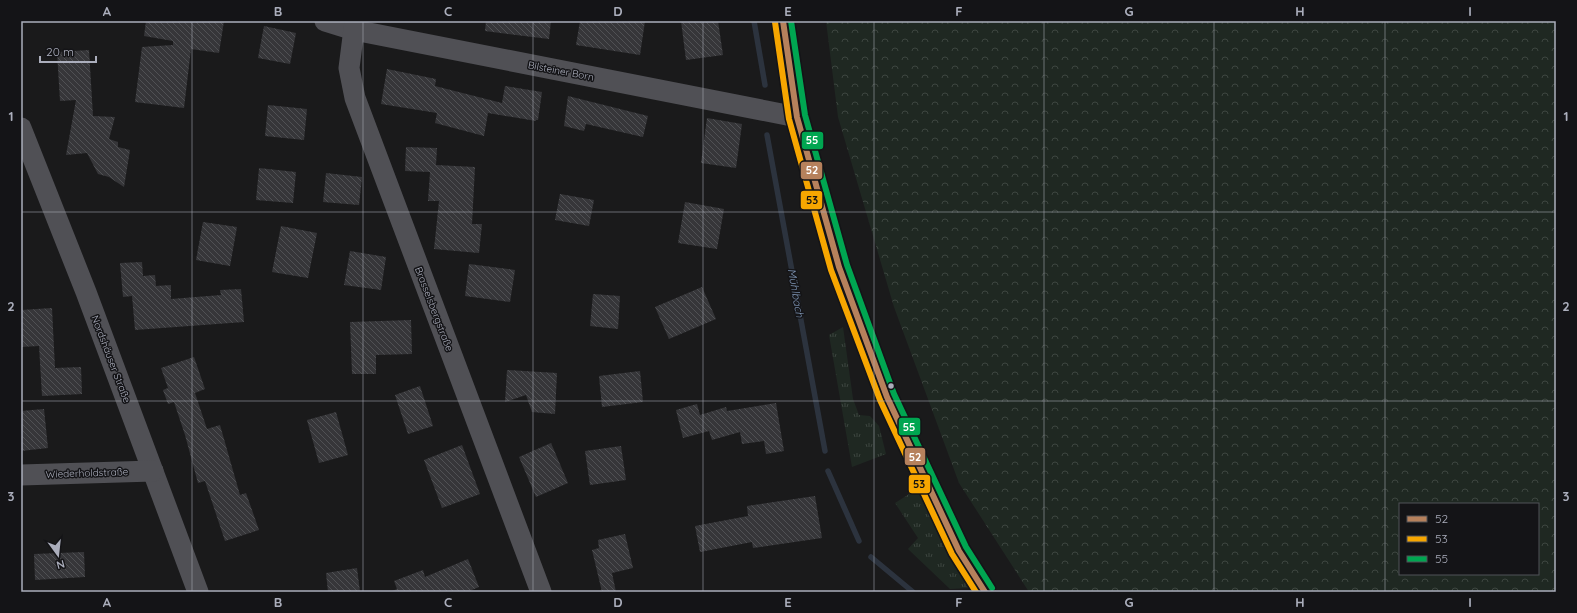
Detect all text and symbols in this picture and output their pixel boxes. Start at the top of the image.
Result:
text: A [103,3,112,19]
text: B [274,3,282,19]
text: C [444,3,452,19]
text: D [613,3,623,19]
text: E [784,3,792,19]
text: F [955,3,963,19]
text: G [1124,3,1134,19]
text: H [1295,3,1305,19]
text: I [1468,3,1472,19]
scale bar [40,38,96,64]
text: 20 m [46,44,74,59]
street label: Bilsteiner Born [527,58,595,84]
text: 1 [8,108,14,124]
text: 1 [1563,108,1569,124]
line badge: 55 [801,131,824,150]
text: 55 [806,133,818,147]
line badge: 52 [800,161,823,180]
text: 52 [806,163,818,177]
line badge: 53 [800,190,823,210]
text: 53 [806,193,818,207]
street label: Brasselsbergstraße [412,265,456,353]
water label: Mühlbach [785,267,807,319]
text: 2 [7,298,15,314]
text: 2 [1562,298,1570,314]
street label: Nordshäuser Straße [88,314,134,405]
unlabelled marker [886,381,896,391]
line badge: 55 [898,417,921,436]
text: 55 [903,420,915,434]
line badge: 52 [904,447,926,466]
text: 52 [909,450,921,464]
street label: Wiederholdstraße [46,465,129,481]
line badge: 53 [908,474,931,494]
text: 53 [913,477,925,491]
text: 3 [8,488,15,504]
text: 3 [1563,488,1570,504]
legend [1399,503,1539,575]
text: 52 [1435,511,1449,526]
text: 53 [1435,531,1448,546]
north arrow [38,535,78,575]
text: 55 [1435,551,1448,566]
text: N [55,557,66,572]
text: A [103,594,112,610]
text: B [274,594,282,610]
text: C [444,594,452,610]
text: D [613,594,623,610]
text: E [784,594,792,610]
text: F [955,594,963,610]
text: G [1124,594,1134,610]
text: H [1295,594,1305,610]
text: I [1468,594,1472,610]

